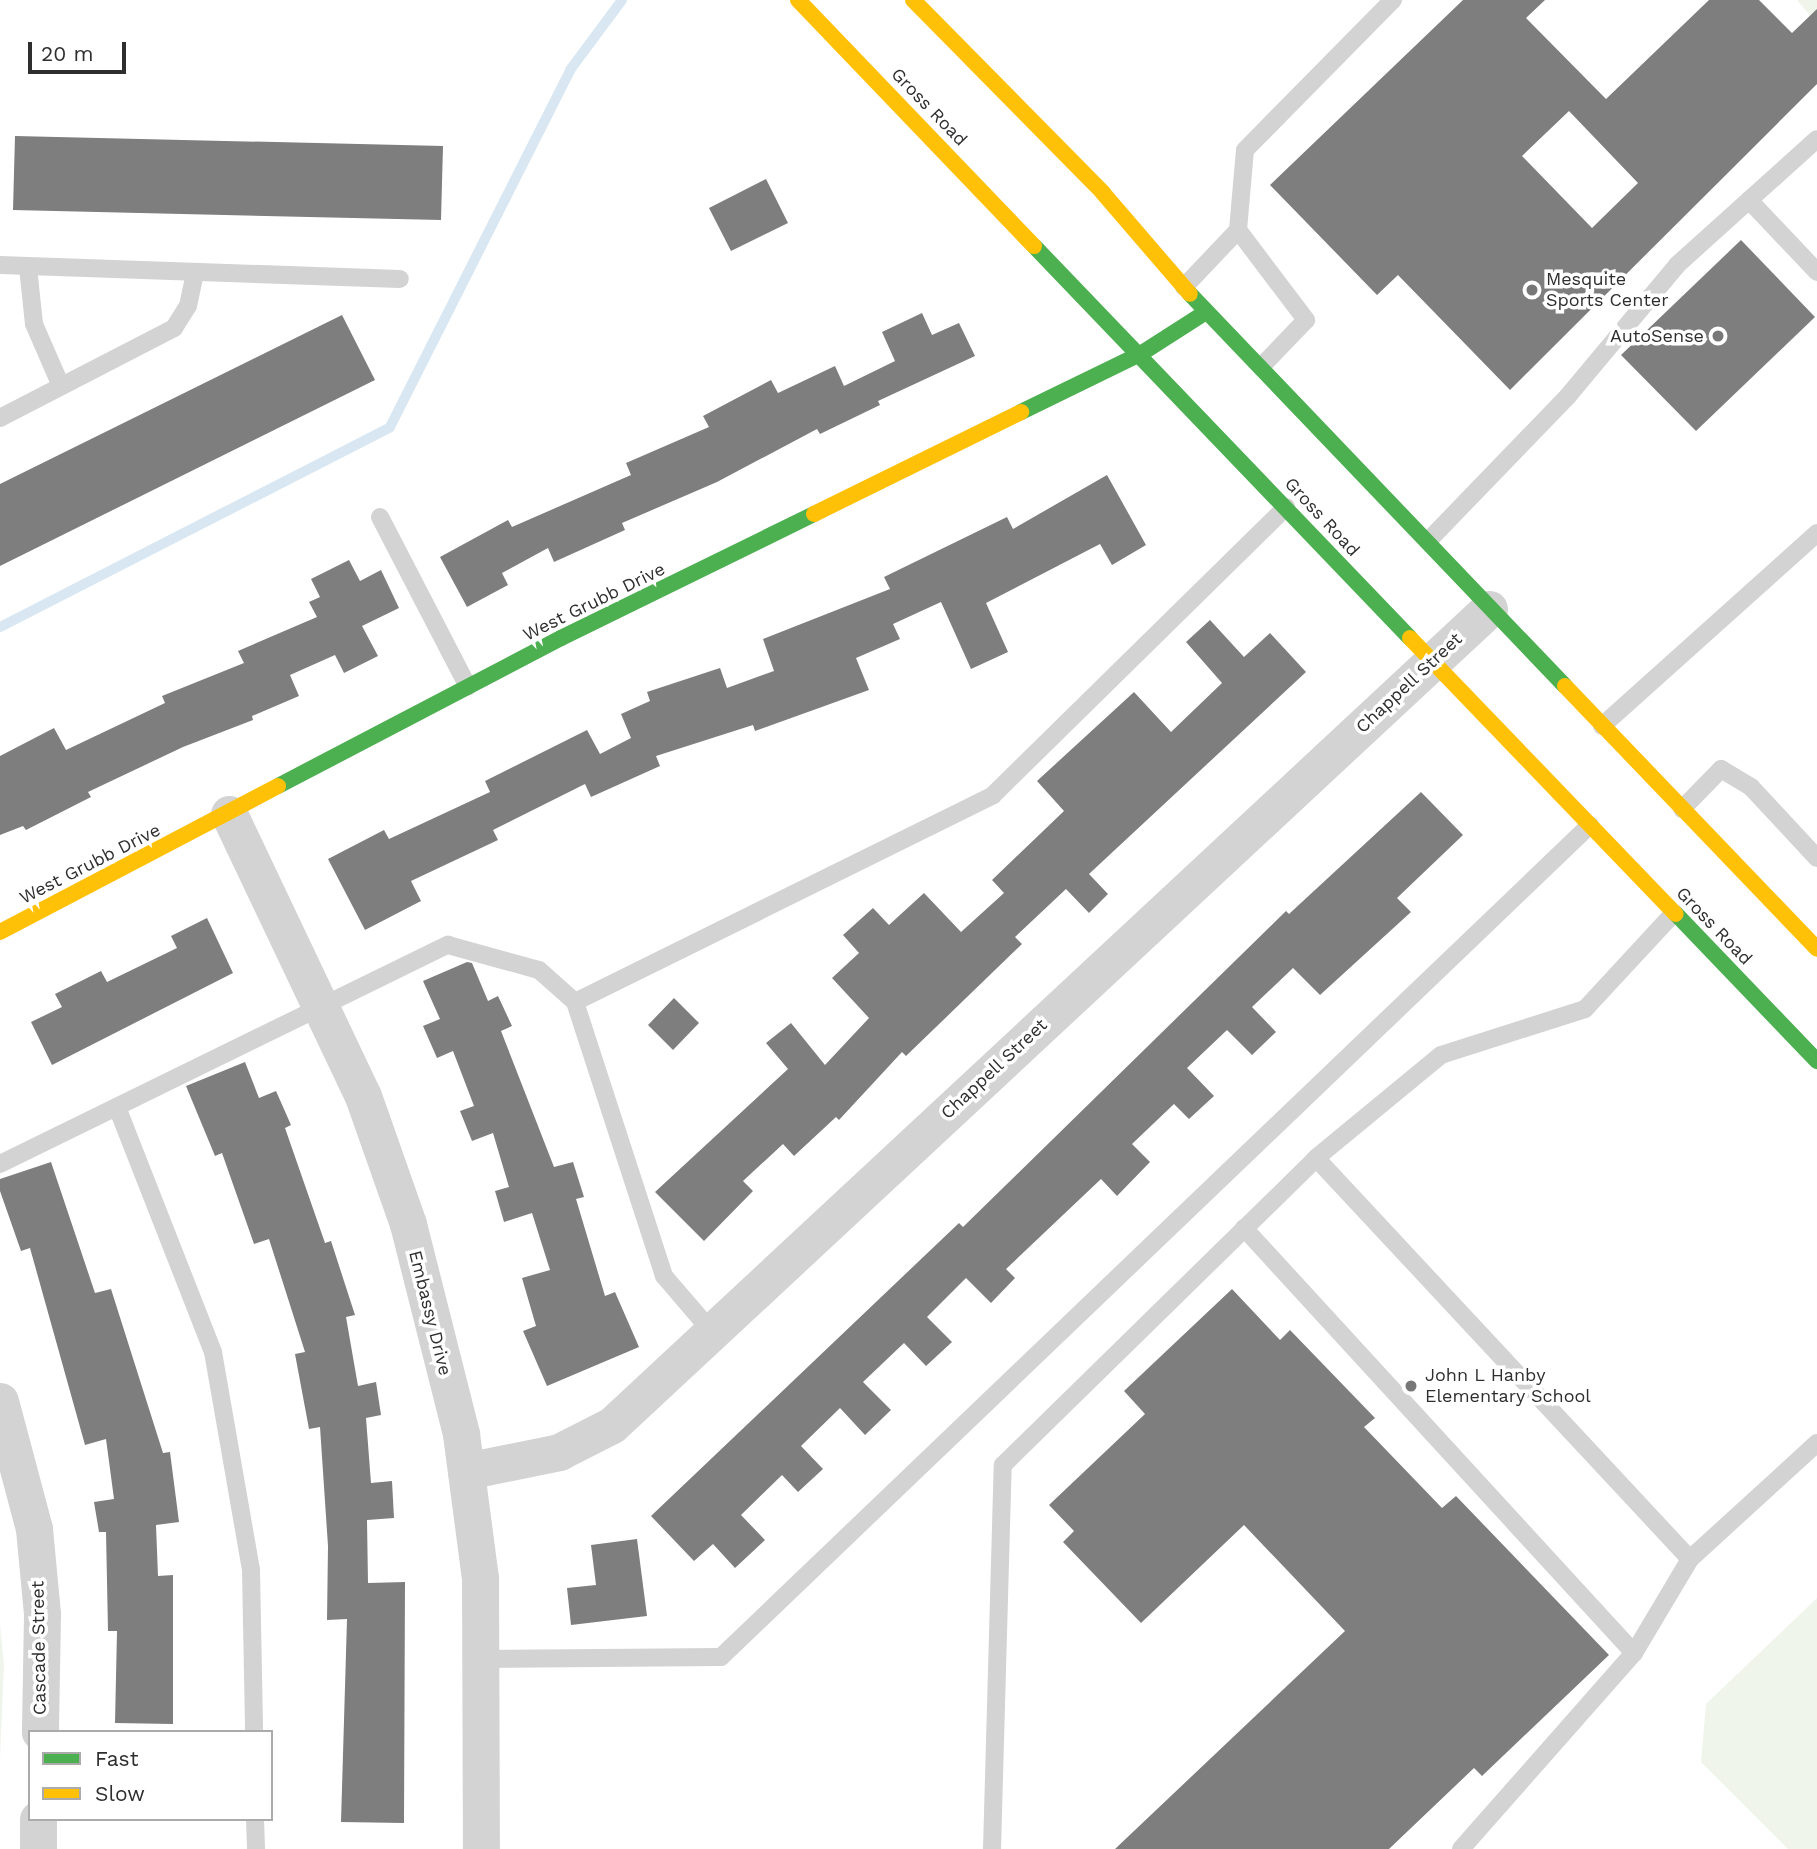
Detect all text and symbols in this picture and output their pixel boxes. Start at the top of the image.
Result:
scale bar [32,28,130,72]
text: 20 m [41,41,93,66]
street label: Gross Road [887,64,971,150]
place label: Mesquite Sports Center [1546,269,1669,312]
marker: Mesquite Sports Center [1524,282,1540,298]
place label: AutoSense [1610,325,1704,347]
marker: AutoSense [1710,328,1726,344]
street label: Gross Road [1280,473,1364,561]
street label: West Grubb Drive [520,558,668,646]
street label: Chappell Street [1351,628,1467,738]
street label: West Grubb Drive [16,819,164,909]
street label: Gross Road [1672,883,1756,969]
street label: Chappell Street [936,1014,1052,1124]
street label: Embassy Drive [404,1248,456,1378]
place label: John L Hanby Elementary School [1425,1365,1591,1408]
marker: John L Hanby Elementary School [1403,1378,1419,1394]
street label: Cascade Street [27,1581,51,1715]
legend [28,1730,273,1821]
text: Fast [95,1746,139,1771]
text: Slow [95,1781,145,1806]

